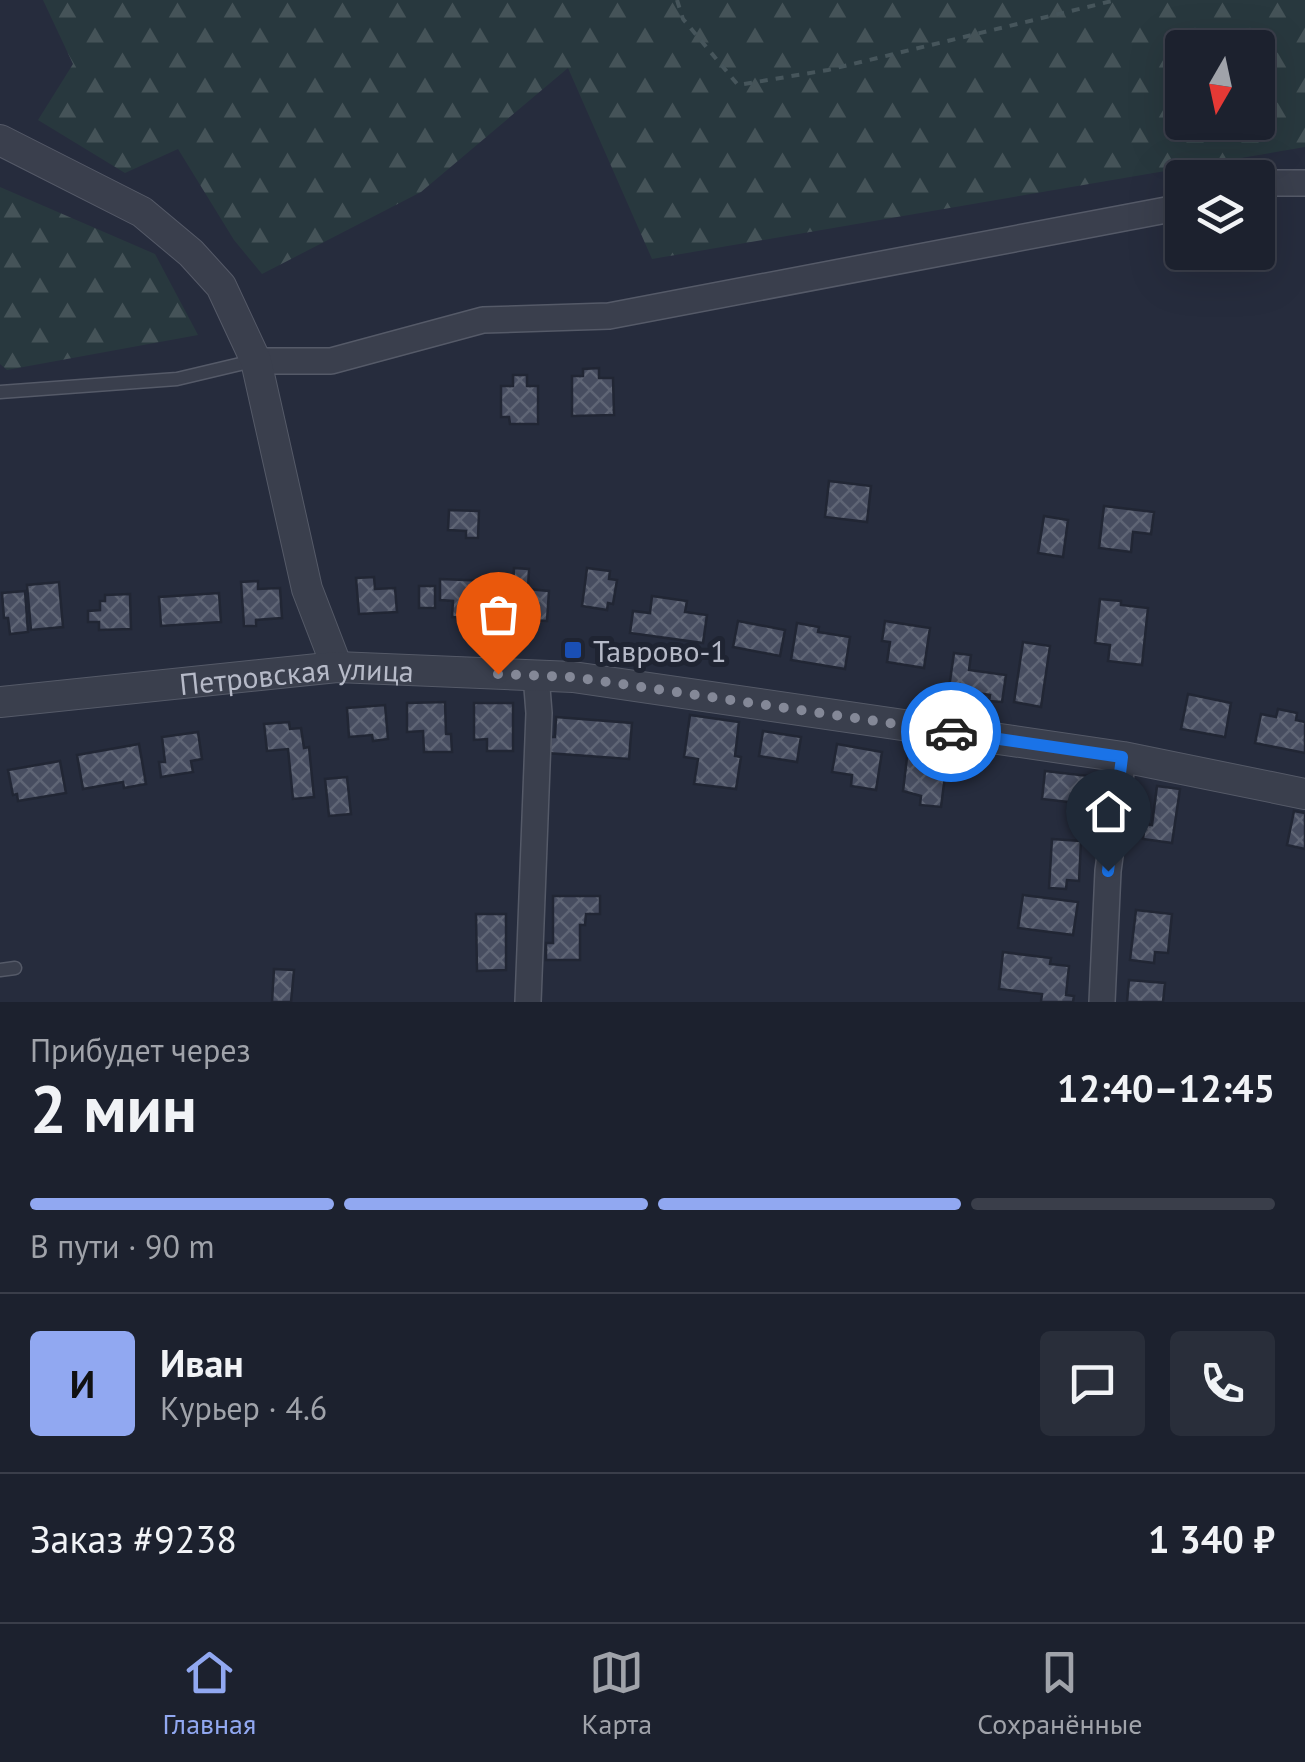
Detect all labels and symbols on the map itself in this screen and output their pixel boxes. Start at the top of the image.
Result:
north arrow [1165,30,1275,140]
pin [456,572,541,675]
place label: Таврово-1 [593,631,727,670]
marker: Таврово-1 [562,639,584,661]
street label: Петровская улица [177,648,415,703]
courier [901,682,1001,782]
pin [1066,769,1151,872]

